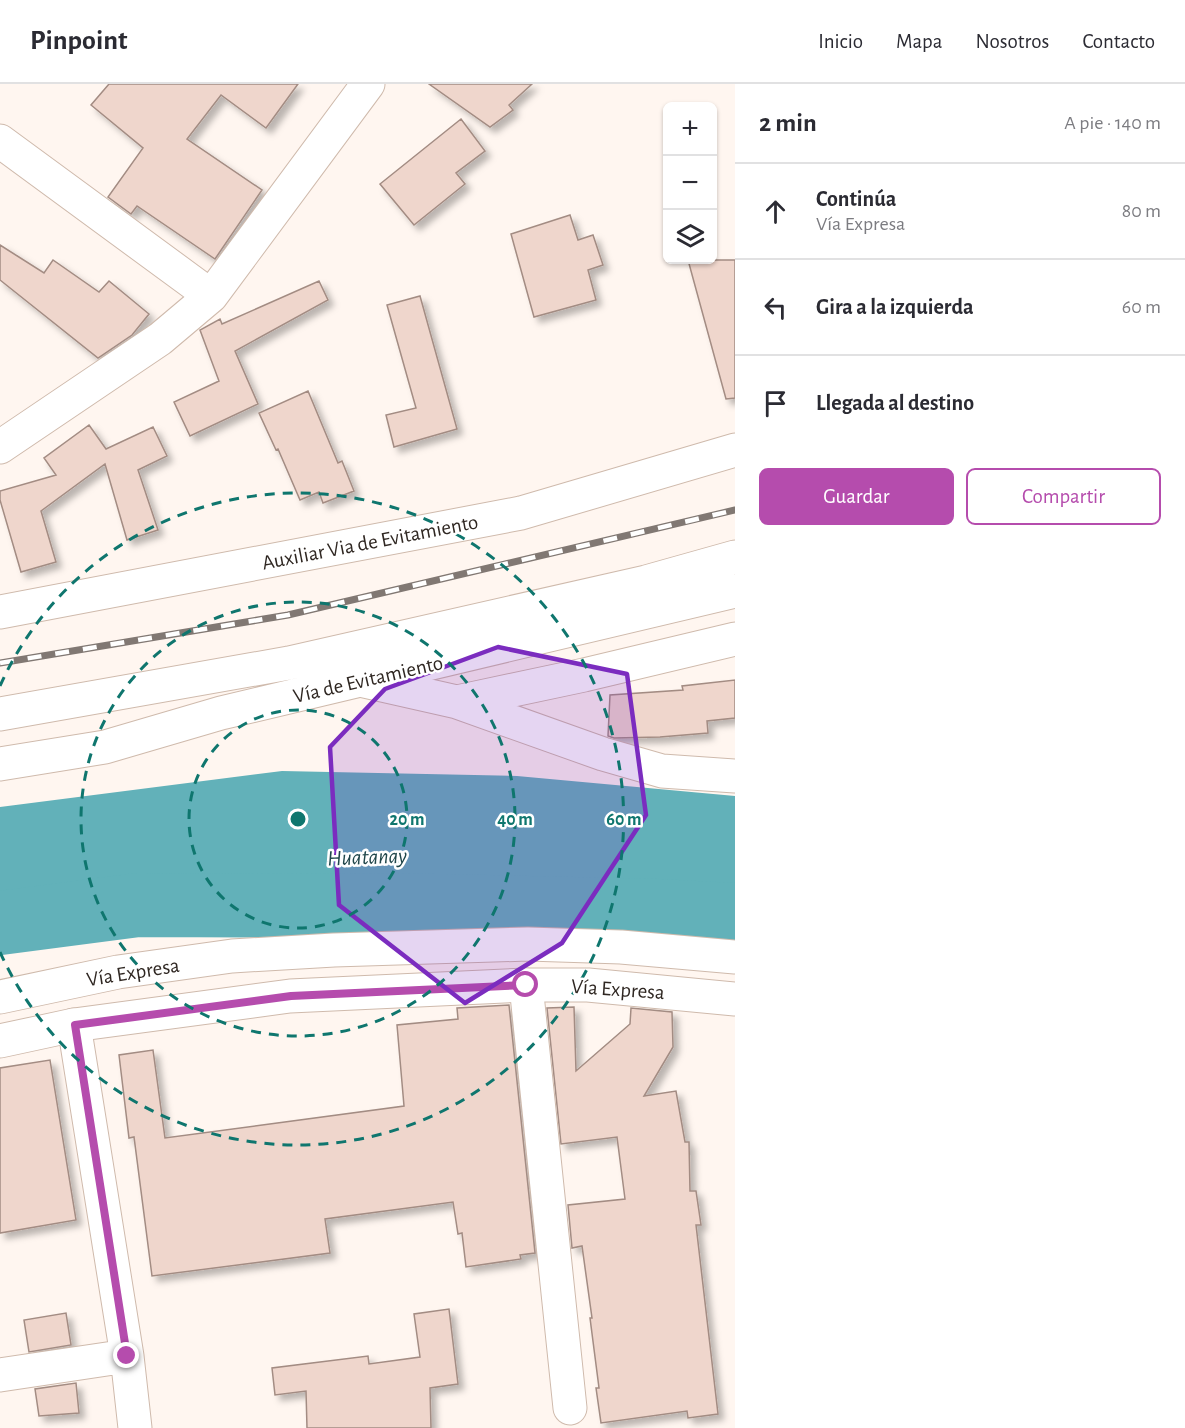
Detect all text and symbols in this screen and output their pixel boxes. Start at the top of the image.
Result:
text: Pinpoint [30,27,128,55]
text: Inicio [818,31,863,52]
text: Mapa [896,31,943,52]
text: Nosotros [976,31,1049,52]
text: Contacto [1082,31,1155,52]
map controls [663,102,717,264]
button: + [663,102,717,156]
text: 2 min [759,110,817,136]
text: A pie · 140 m [1064,113,1161,133]
button: − [663,156,717,210]
text: Continúa [816,188,896,210]
icon: ahead [759,195,792,228]
text: 80 m [1122,201,1161,221]
button: layers [663,210,717,264]
text: Vía Expresa [816,214,905,234]
icon: left [759,291,792,324]
text: Gira a la izquierda [816,296,974,318]
text: 60 m [1122,297,1161,317]
icon: arrive [759,387,792,420]
text: Llegada al destino [816,392,974,414]
button: Guardar [759,468,954,525]
button: Compartir [966,468,1161,525]
street label: Auxiliar Via de Evitamiento [260,511,480,574]
street label: Vía de Evitamiento [291,652,445,707]
centre of rings [288,809,308,829]
text: 20 m [389,811,425,829]
text: 40 m [497,811,533,829]
text: 60 m [606,811,642,829]
water label: Huatanay [327,845,407,869]
street label: Vía Expresa [85,955,181,990]
route start [512,971,538,997]
street label: Vía Expresa [570,976,666,1003]
route end [113,1342,139,1368]

